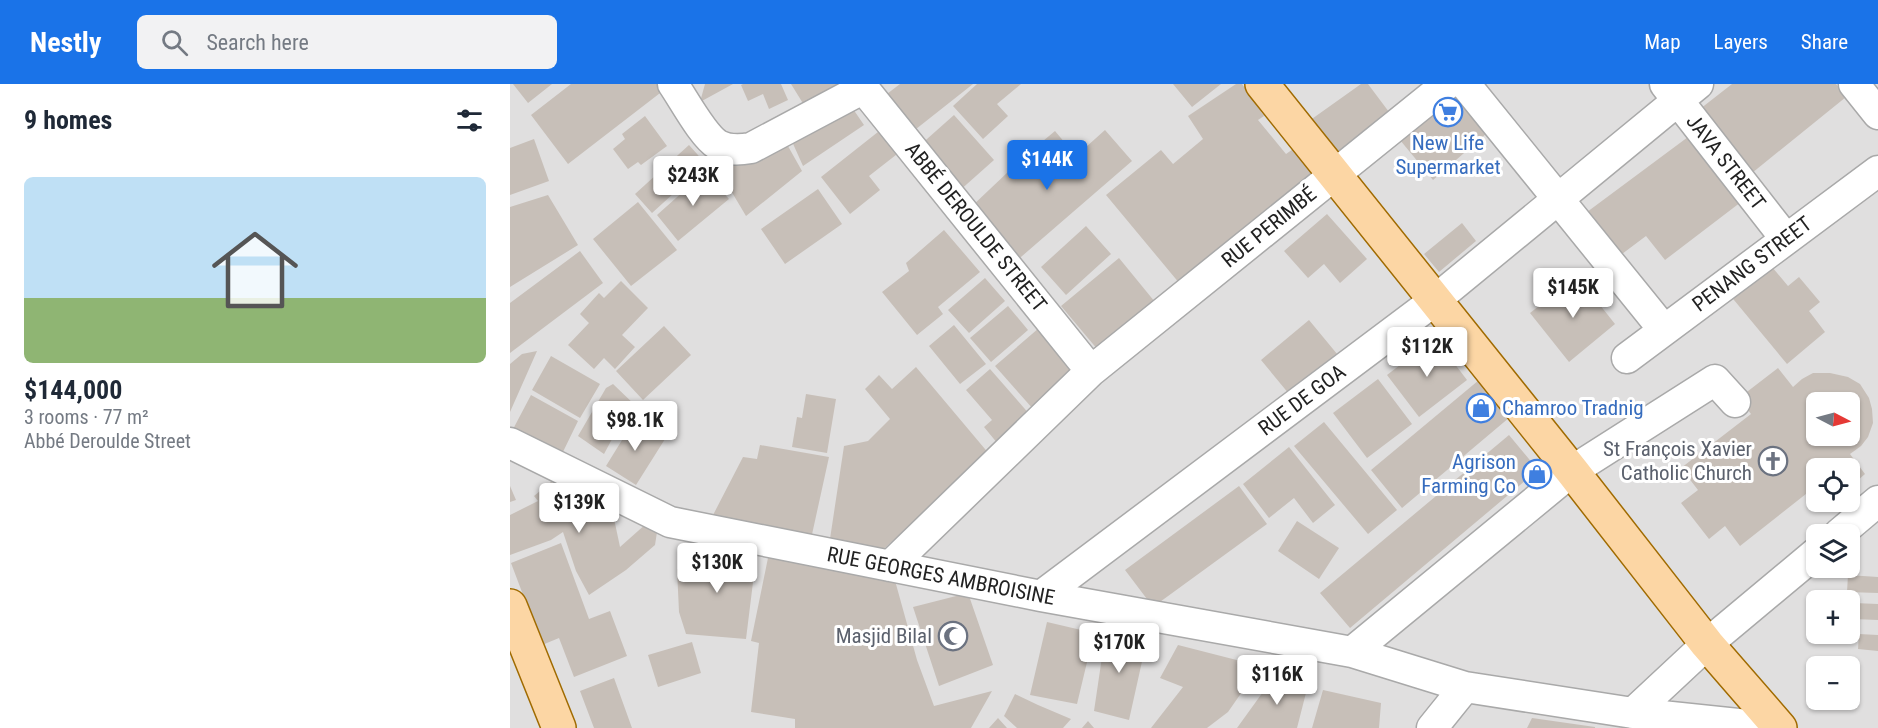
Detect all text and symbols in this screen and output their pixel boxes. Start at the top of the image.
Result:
search box [137,15,557,69]
text: Nestly [30,26,101,59]
icon: search [158,26,191,59]
text: Search here [206,30,309,55]
text: Map [1644,30,1681,54]
text: Layers [1714,30,1768,54]
text: Share [1801,30,1848,54]
supermarket icon: New Life Supermarket [1432,96,1464,128]
icon: filters [453,104,486,137]
text: 9 homes [24,105,112,135]
street label: JAVA STREET [1681,110,1771,214]
place label: New Life Supermarket [1395,131,1501,179]
street label: ABBÉ DEROULDE STREET [900,138,1052,316]
pin: $144K [1005,140,1089,191]
text: $144K [1021,147,1073,171]
pin: $243K [651,156,735,207]
text: $243K [667,163,719,187]
street label: RUE PERIMBÉ [1217,182,1321,272]
street label: PENANG STREET [1688,211,1816,316]
icon: home [201,216,309,324]
pin: $145K [1531,268,1615,319]
text: $145K [1547,275,1599,299]
pin: $112K [1385,327,1469,378]
text: $112K [1401,334,1453,358]
street label: RUE DE GOA [1254,360,1350,440]
text: $144,000 [24,375,122,405]
shop icon: Chamroo Tradnig [1465,392,1497,424]
north arrow [1806,392,1860,446]
map controls [1806,392,1860,710]
place label: Chamroo Tradnig [1502,396,1644,420]
pin: $98.1K [586,401,684,452]
text: 3 rooms · 77 m² [24,405,149,429]
text: $98.1K [606,408,664,432]
text: Abbé Deroulde Street [24,429,191,453]
place label: St François Xavier Catholic Church [1603,437,1752,485]
church icon: St François Xavier Catholic Church [1757,445,1789,477]
place label: Agrison Farming Co [1421,450,1516,498]
shop icon: Agrison Farming Co [1521,458,1553,490]
button: locate [1806,458,1860,512]
pin: $139K [537,483,621,534]
text: $139K [553,490,605,514]
button: layers [1806,524,1860,578]
street label: RUE GEORGES AMBROISINE [825,542,1057,610]
pin: $130K [675,543,759,594]
text: $130K [691,550,743,574]
button: + [1806,590,1860,644]
mosque icon: Masjid Bilal [937,620,969,652]
pin: $170K [1077,623,1161,674]
place label: Masjid Bilal [836,624,932,648]
text: $170K [1093,630,1145,654]
pin: $116K [1235,655,1319,706]
button: − [1806,656,1860,710]
text: $116K [1251,662,1303,686]

